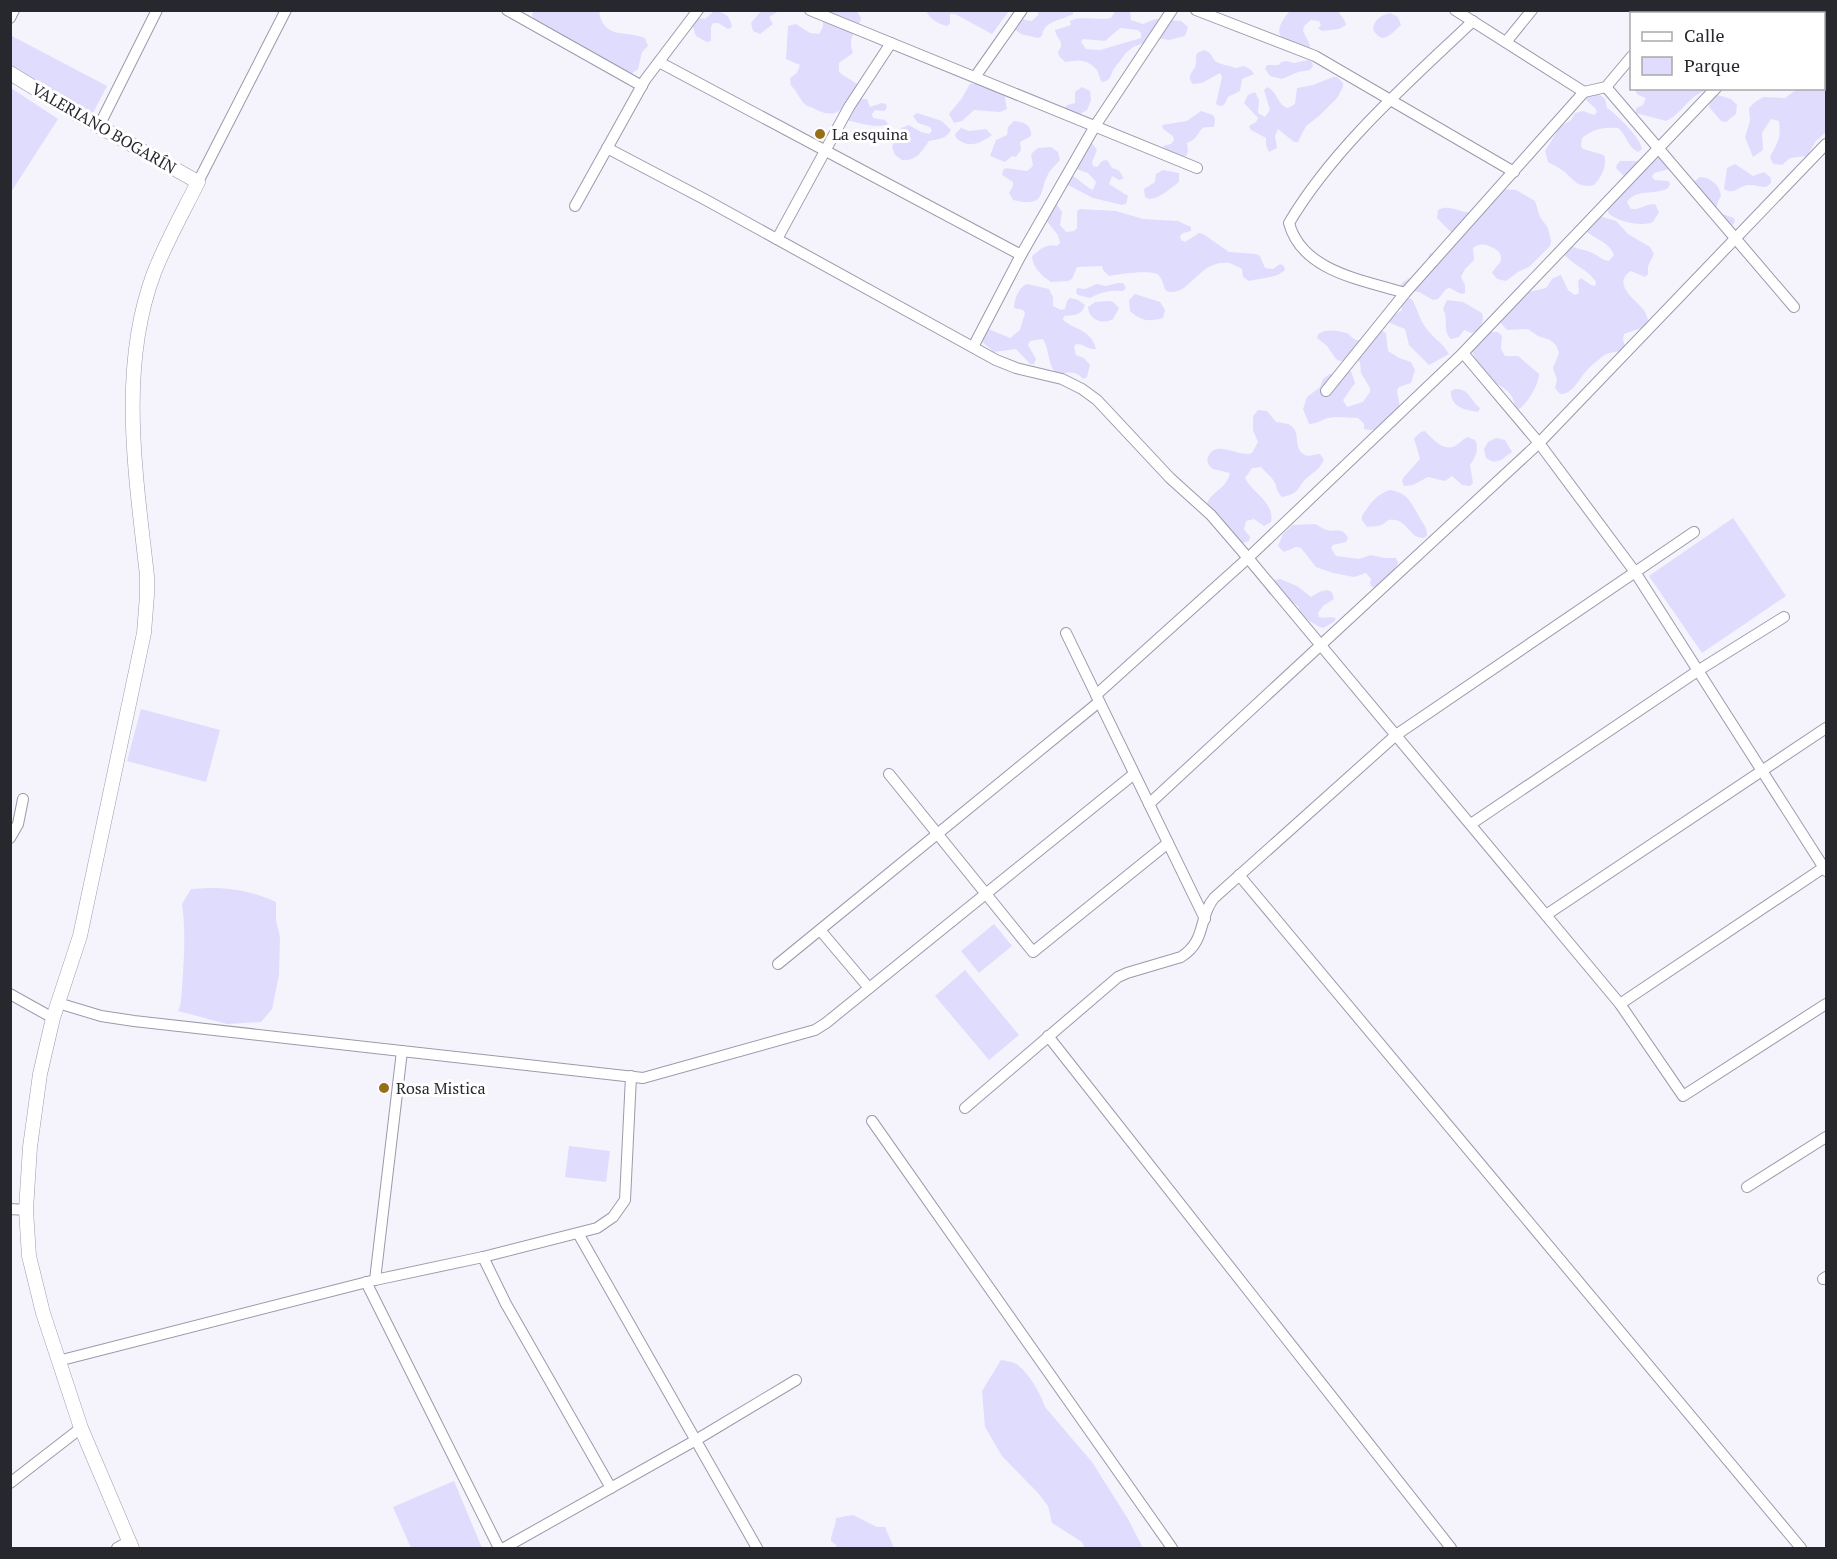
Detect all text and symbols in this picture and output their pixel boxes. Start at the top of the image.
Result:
legend [1630,12,1825,90]
text: Calle [1684,23,1725,47]
text: Parque [1684,53,1740,77]
street label: VALERIANO BOGARÍN [28,78,181,179]
place label: La esquina [832,123,908,145]
marker: La esquina [813,127,827,141]
place label: Rosa Mistica [396,1077,486,1099]
marker: Rosa Mistica [377,1081,391,1095]

